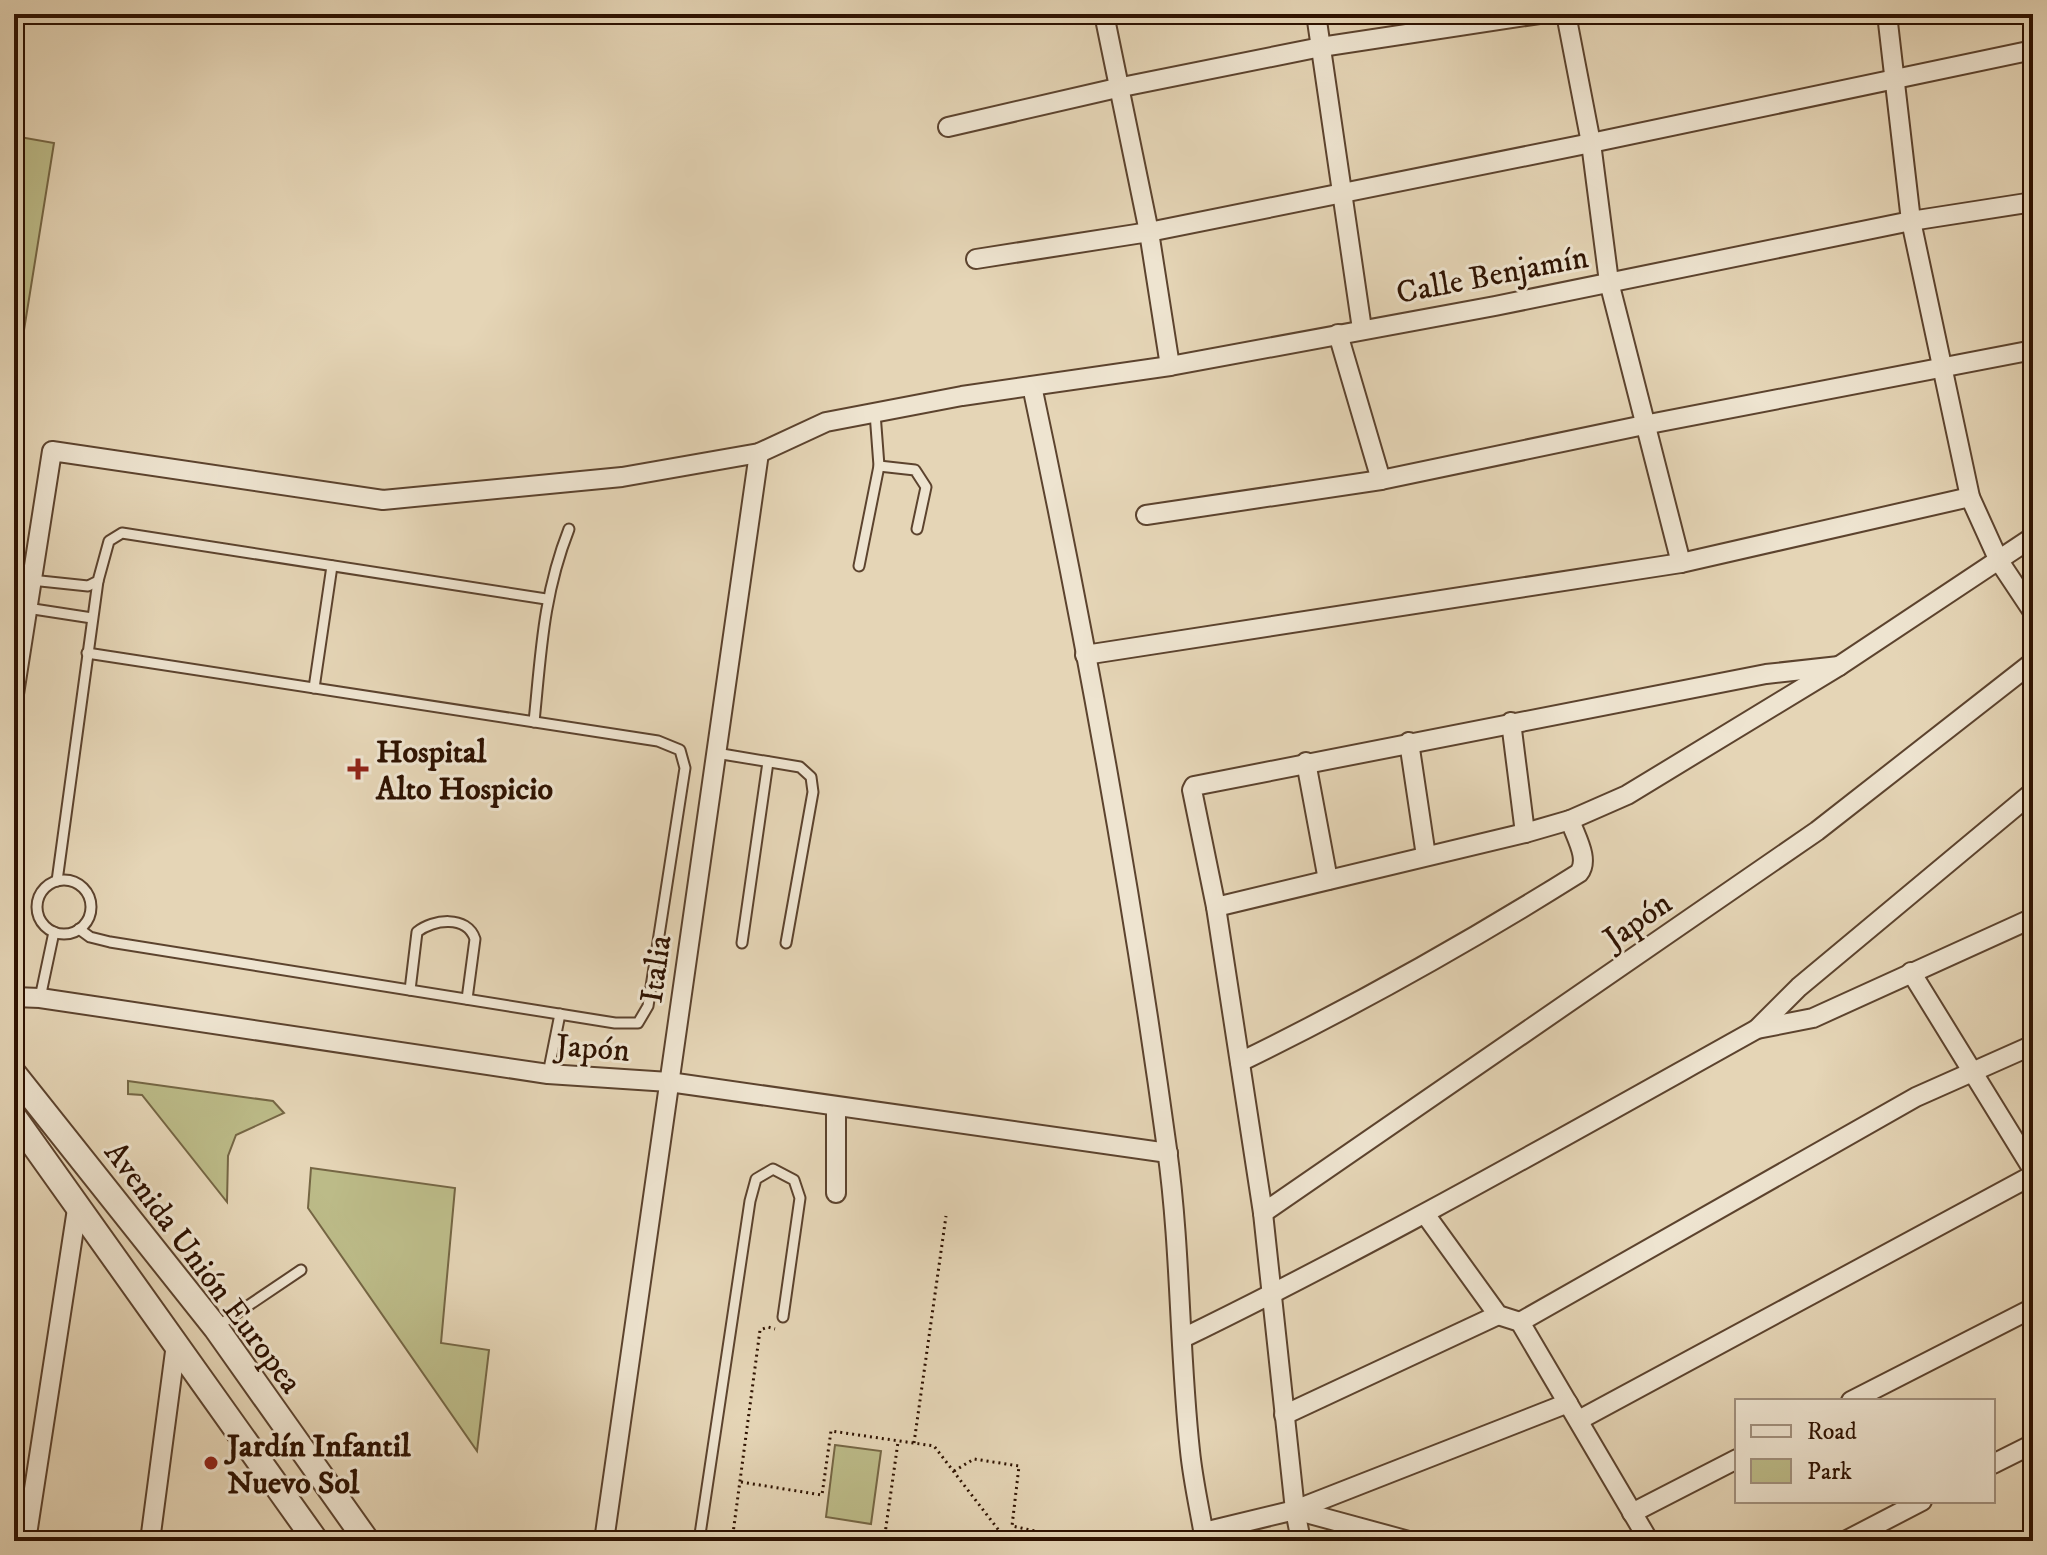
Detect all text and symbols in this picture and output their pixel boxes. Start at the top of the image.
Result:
street label: Calle Benjamín [1393,238,1592,314]
place label: Hospital Alto Hospicio [375,733,553,810]
marker: Hospital Alto Hospicio [347,758,369,780]
street label: Japón [1594,884,1680,961]
street label: Italia [632,932,682,1006]
street label: Japón [552,1026,631,1072]
street label: Avenida Unión Europea [95,1134,310,1402]
legend [1735,1399,1995,1503]
text: Road [1807,1417,1857,1447]
place label: Jardín Infantil Nuevo Sol [224,1427,411,1504]
marker: Jardín Infantil Nuevo Sol [202,1454,220,1472]
text: Park [1807,1457,1852,1487]

